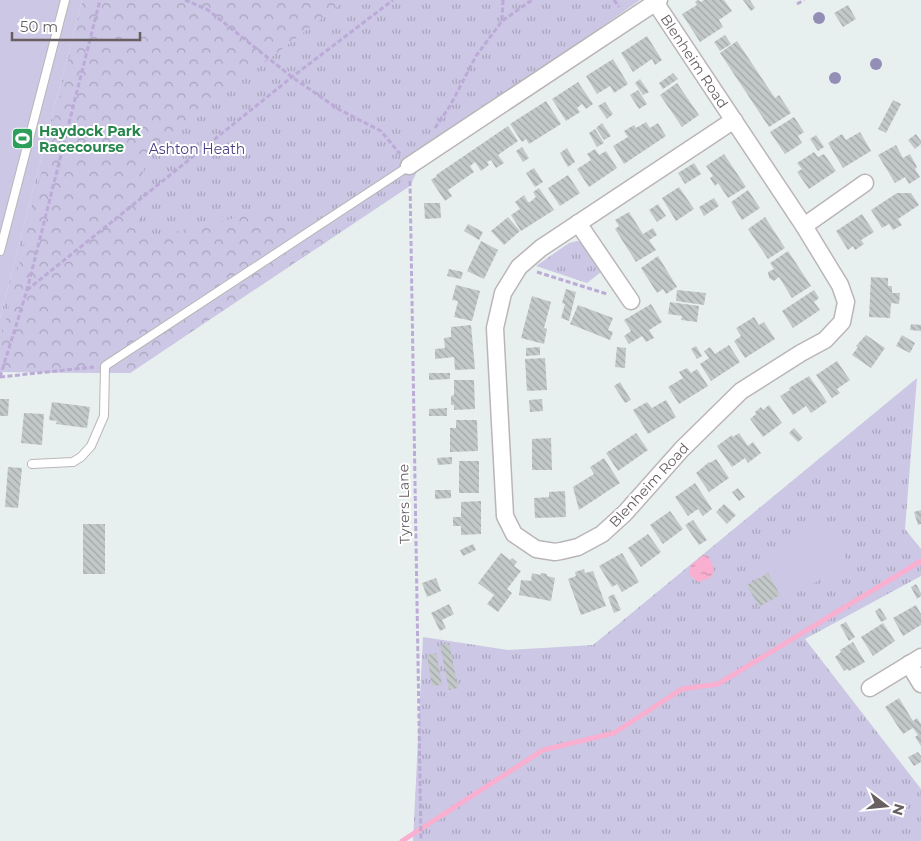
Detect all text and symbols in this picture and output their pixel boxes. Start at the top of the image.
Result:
scale bar [12,10,140,42]
street label: Blenheim Road [657,11,732,112]
text: 50 m [20,17,58,36]
place label: Haydock Park Racecourse [39,122,142,156]
sports icon: Haydock Park Racecourse [11,127,35,151]
park label: Ashton Heath [149,140,245,158]
street label: Blenheim Road [605,439,693,531]
street label: Tyrers Lane [394,464,414,544]
north arrow [861,781,911,831]
text: N [888,802,909,818]

